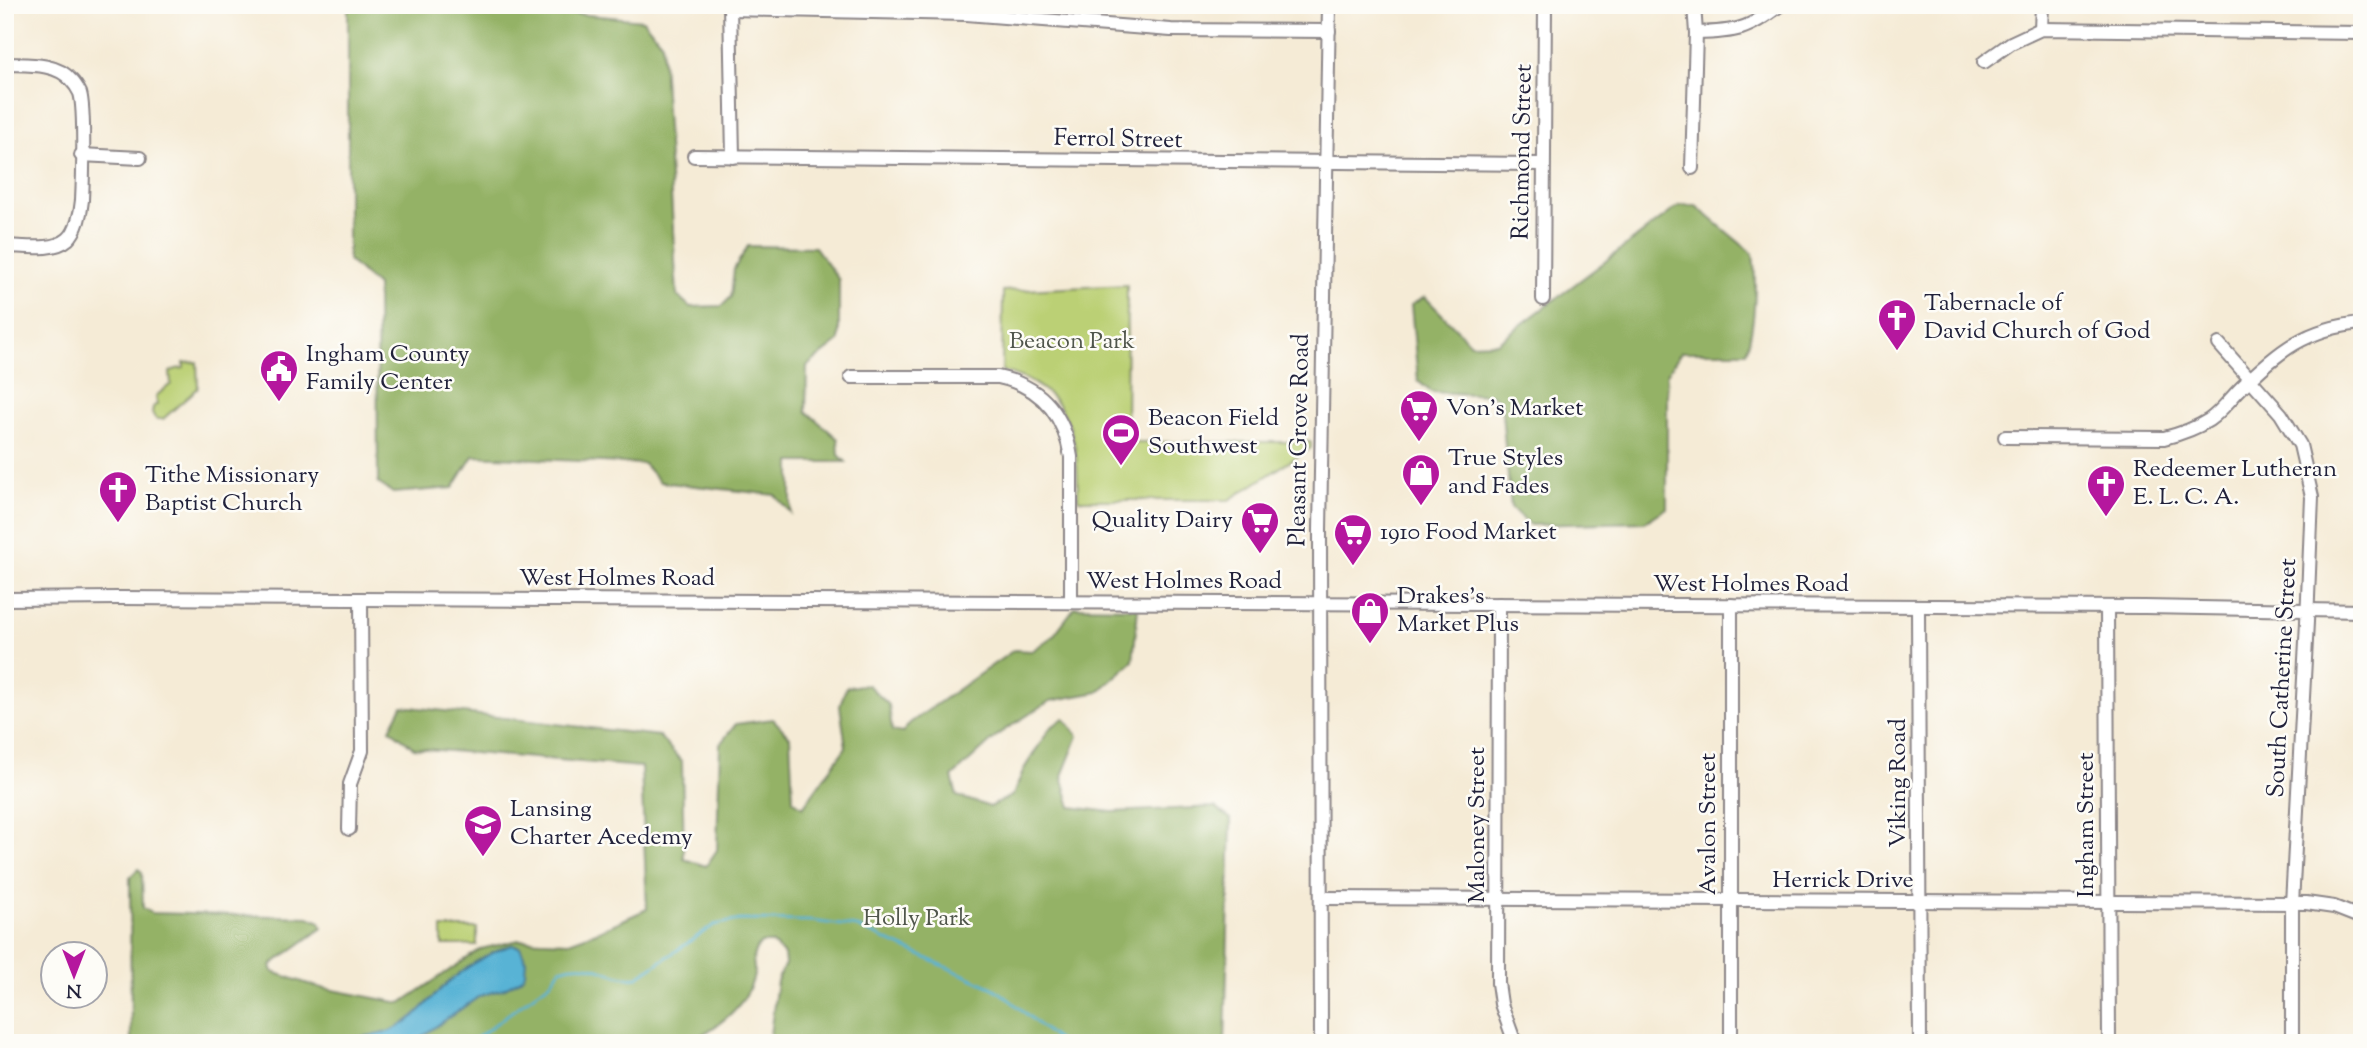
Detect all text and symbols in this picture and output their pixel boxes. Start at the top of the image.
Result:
street label: Richmond Street [1504,64,1542,240]
street label: Ferrol Street [1053,122,1183,158]
place label: Tabernacle of David Church of God [1924,287,2151,349]
church icon: Tabernacle of David Church of God [1876,297,1918,352]
park label: Beacon Park [1009,325,1135,359]
street label: Pleasant Grove Road [1281,333,1319,547]
place label: Ingham County Family Center [306,338,469,400]
public building icon: Ingham County Family Center [258,348,300,403]
supermarket icon: Von's Market [1398,388,1440,443]
place label: Von's Market [1446,392,1583,426]
place label: Beacon Field Southwest [1148,402,1279,464]
sports icon: Beacon Field Southwest [1100,412,1142,467]
place label: True Styles and Fades [1448,442,1563,504]
shop icon: True Styles and Fades [1400,452,1442,507]
place label: Redeemer Lutheran E. L. C. A. [2133,453,2337,515]
place label: Tithe Missionary Baptist Church [145,459,319,521]
church icon: Redeemer Lutheran E. L. C. A. [2085,463,2127,518]
church icon: Tithe Missionary Baptist Church [97,469,139,524]
supermarket icon: Quality Dairy [1239,500,1281,555]
place label: Quality Dairy [1092,504,1233,538]
supermarket icon: 1910 Food Market [1332,512,1374,567]
place label: 1910 Food Market [1380,516,1557,550]
street label: South Catherine Street [2260,557,2306,799]
street label: West Holmes Road [519,562,716,596]
street label: West Holmes Road [1086,565,1283,599]
street label: West Holmes Road [1653,568,1850,602]
place label: Drakes's Market Plus [1397,580,1519,642]
shop icon: Drakes's Market Plus [1349,590,1391,645]
street label: Viking Road [1882,718,1916,848]
street label: Maloney Street [1461,747,1495,903]
street label: Ingham Street [2070,752,2104,898]
street label: Avalon Street [1692,753,1726,895]
place label: Lansing Charter Acedemy [510,793,693,855]
school or university icon: Lansing Charter Acedemy [462,803,504,858]
street label: Herrick Drive [1772,864,1914,898]
park label: Holly Park [863,902,971,936]
north arrow [38,940,108,1010]
text: N [66,976,82,1003]

